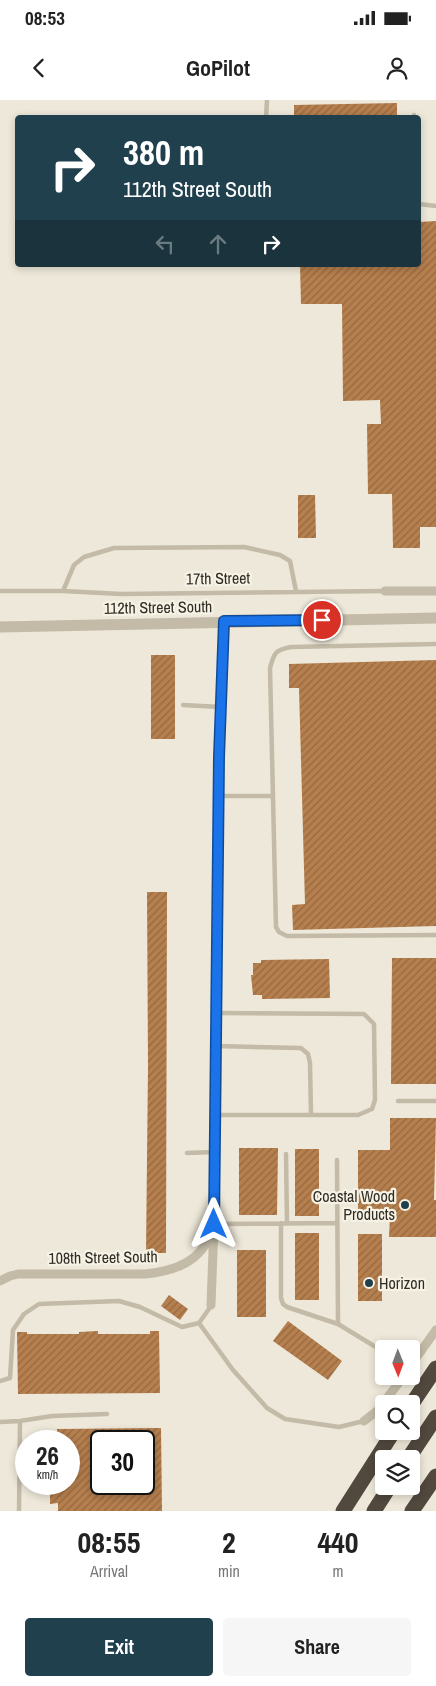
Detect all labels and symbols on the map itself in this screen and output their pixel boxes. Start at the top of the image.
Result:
street label: 17th Street [186,566,251,590]
street label: 112th Street South [104,595,212,619]
pin [301,599,343,641]
place label: Coastal Wood Products [313,1185,395,1225]
position arrow [187,1197,239,1249]
marker: Coastal Wood Products [399,1199,411,1211]
street label: 108th Street South [48,1245,158,1269]
place label: Horizon [379,1272,425,1294]
marker: Horizon [363,1277,375,1289]
north arrow [375,1340,420,1385]
speed limit sign: 30 [90,1430,155,1495]

